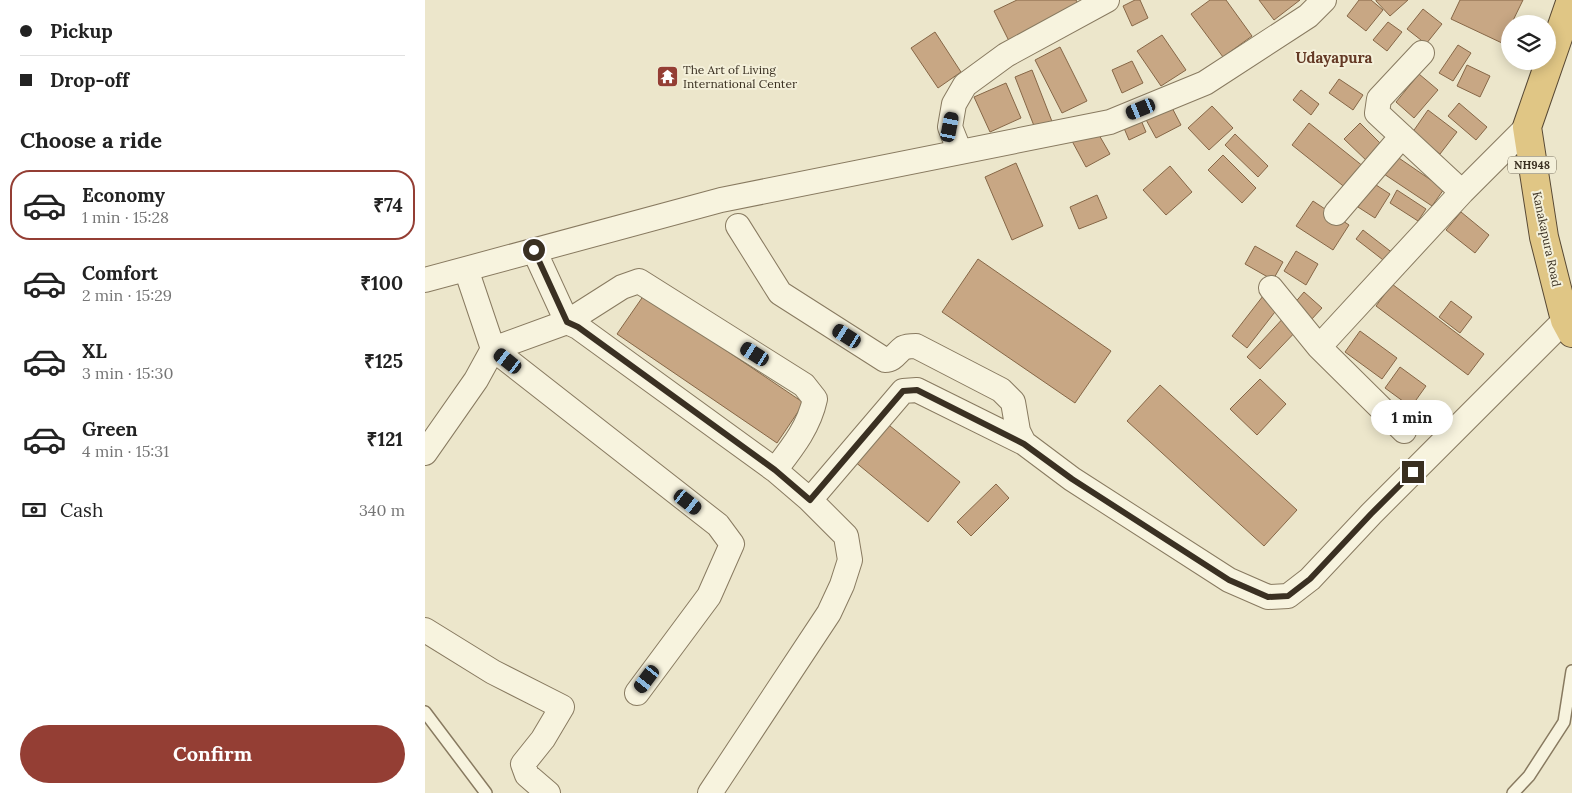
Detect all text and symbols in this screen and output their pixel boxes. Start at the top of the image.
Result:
map controls [1501,15,1556,70]
button: layers [1501,15,1556,70]
text: Pickup [50,19,113,43]
district label: Udayapura [1296,48,1373,67]
place label: The Art of Living International Center [683,62,798,91]
temple icon: The Art of Living International Center [655,64,679,88]
text: Drop-off [50,68,129,92]
car [1124,96,1157,122]
car [939,111,960,143]
text: Choose a ride [20,126,162,154]
road number: NH948 [1508,156,1556,174]
icon: car [22,183,67,228]
text: Economy [82,183,165,207]
street label: Kanakapura Road [1530,190,1564,288]
text: ₹74 [373,193,403,217]
text: 1 min · 15:28 [82,207,169,227]
route start [523,239,545,261]
icon: car [22,261,67,306]
text: Comfort [82,261,158,285]
text: ₹100 [360,271,403,295]
text: 2 min · 15:29 [82,285,172,305]
car [830,322,863,350]
icon: car [22,339,67,384]
text: XL [82,339,107,363]
car [738,340,771,368]
car [491,346,524,376]
text: ₹125 [364,349,403,373]
text: 3 min · 15:30 [82,363,173,383]
callout: 1 min [1372,400,1454,434]
text: 1 min [1392,407,1432,427]
icon: car [22,417,67,462]
text: Green [82,417,138,441]
text: ₹121 [367,427,403,451]
text: 4 min · 15:31 [82,441,169,461]
route end [1402,461,1424,483]
car [671,487,704,517]
icon: cash [20,496,48,524]
text: Cash [60,498,103,522]
text: 340 m [359,500,405,520]
car [631,663,662,695]
button: Confirm [20,725,405,783]

